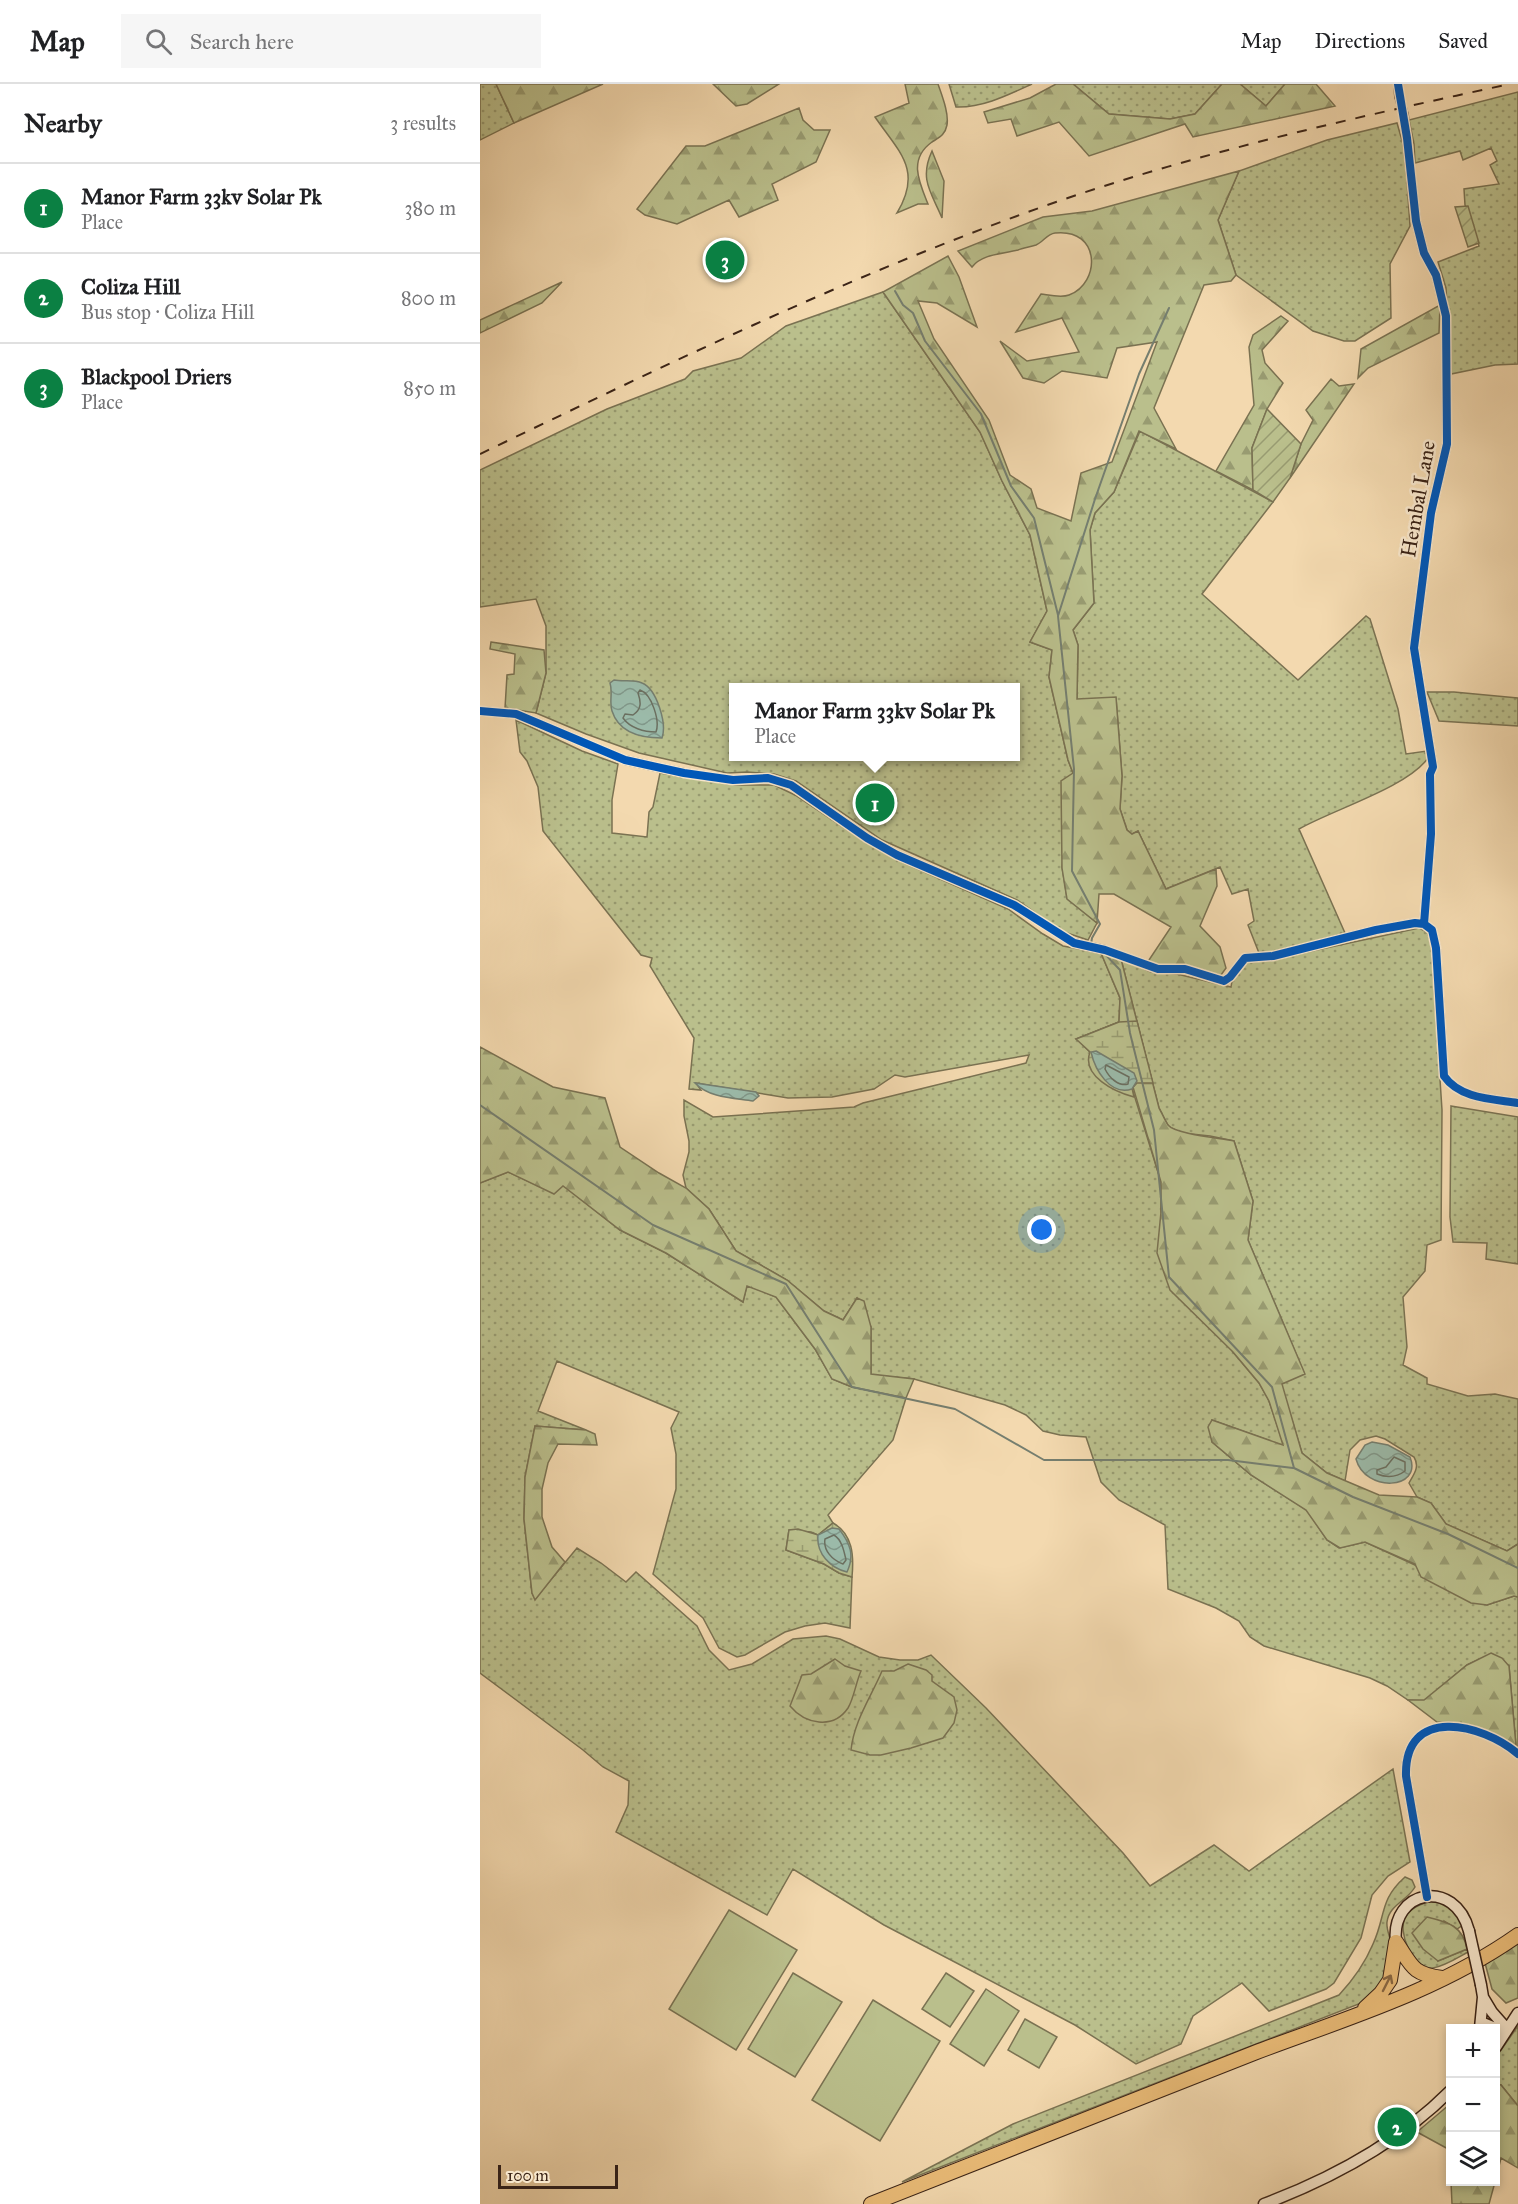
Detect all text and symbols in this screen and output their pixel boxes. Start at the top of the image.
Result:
search box [121,14,541,68]
text: Map [30,24,85,59]
icon: search [142,25,175,58]
text: Search here [190,28,294,55]
text: Map [1241,28,1282,54]
text: Directions [1315,28,1405,54]
text: Saved [1438,28,1488,54]
text: Nearby [24,107,102,139]
text: 3 results [390,111,456,135]
text: Manor Farm 33kv Solar Pk [81,183,322,210]
text: 1 [40,196,47,220]
text: 380 m [405,196,456,220]
text: Place [81,210,123,234]
pin: 3 [706,238,744,282]
text: Coliza Hill [81,273,180,300]
text: 2 [39,286,48,310]
text: 800 m [401,286,456,310]
text: Bus stop · Coliza Hill [81,300,254,324]
text: Blackpool Driers [81,363,231,390]
text: 3 [40,376,48,400]
text: 850 m [403,376,456,400]
text: Place [81,390,123,414]
street label: Hembal Lane [1395,438,1441,559]
popup [729,683,1020,761]
text: Manor Farm 33kv Solar Pk [754,697,995,724]
text: Place [754,724,796,748]
pin: 1 [856,780,894,826]
your location [1027,1215,1056,1244]
one-way arrow [1381,1974,1393,1992]
map controls [1446,2024,1500,2186]
button: + [1446,2024,1500,2078]
button: − [1446,2078,1500,2132]
pin: 2 [1378,2104,1416,2150]
button: layers [1446,2132,1500,2186]
scale bar [498,2162,618,2190]
text: 100 m [507,2166,549,2185]

